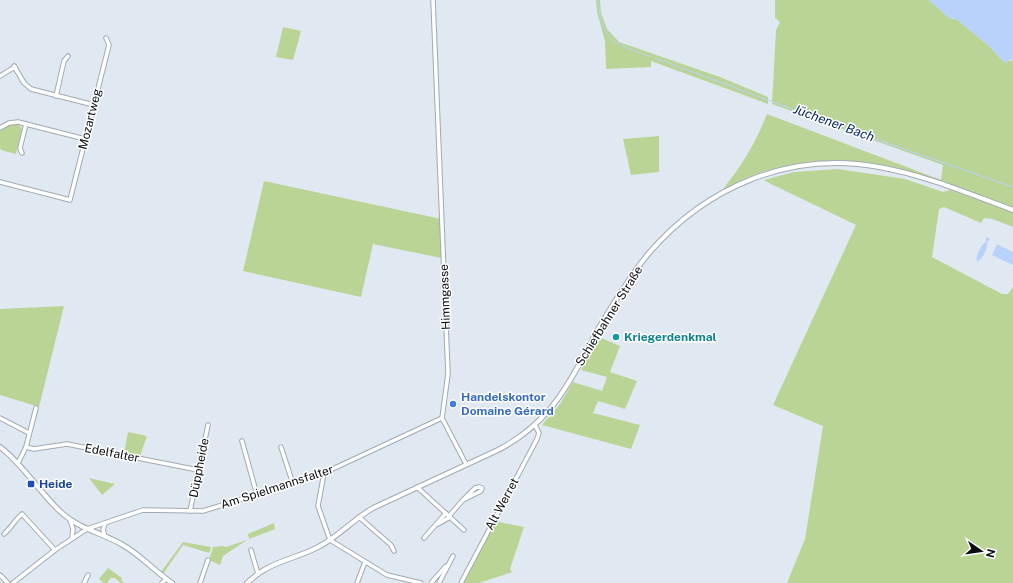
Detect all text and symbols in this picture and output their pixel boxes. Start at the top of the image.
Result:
street label: Mozartweg [76,87,104,151]
water label: Jüchener Bach [791,101,877,145]
street label: Schiefbahner Straße [573,263,646,369]
street label: Himmgasse [437,264,453,330]
place label: Kriegerdenkmal [624,330,717,344]
marker: Kriegerdenkmal [611,332,621,342]
place label: Handelskontor Domaine Gérard [461,390,554,418]
marker: Handelskontor Domaine Gérard [448,399,458,409]
street label: Düppheide [186,437,212,499]
street label: Edelfalter [84,441,141,465]
street label: Am Spielmannsfalter [219,462,335,512]
street label: Alt Werret [482,475,522,533]
place label: Heide [39,477,72,491]
marker: Heide [26,479,36,489]
north arrow [961,531,1001,571]
text: N [984,548,998,559]

